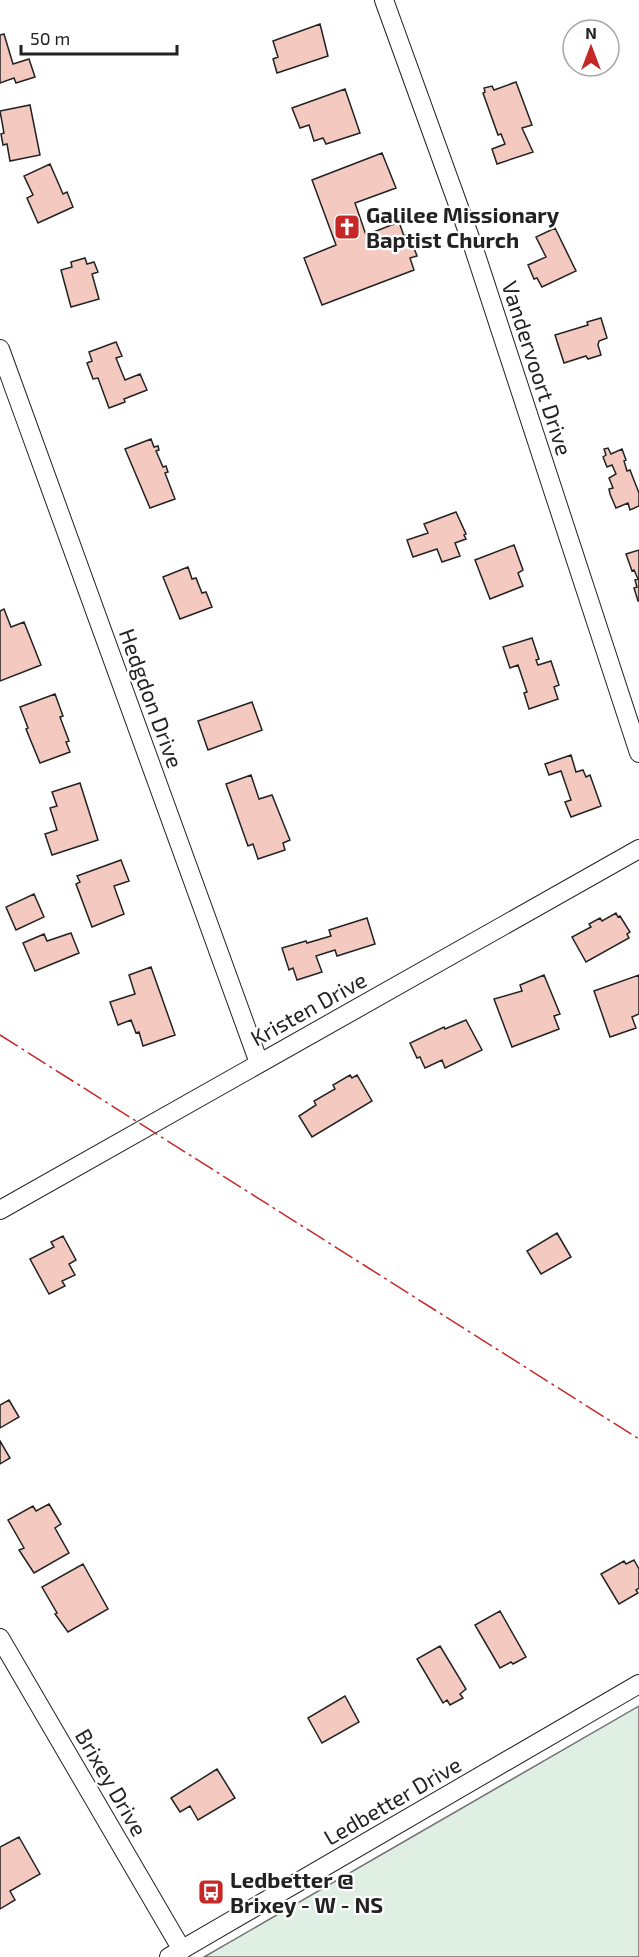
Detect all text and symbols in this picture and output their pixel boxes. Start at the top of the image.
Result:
scale bar [21,18,177,56]
north arrow [561,18,621,78]
text: N [585,23,597,42]
text: 50 m [30,27,70,49]
place label: Galilee Missionary Baptist Church [366,201,560,252]
church icon: Galilee Missionary Baptist Church [332,212,362,242]
street label: Vandervoort Drive [498,278,578,458]
street label: Hedgdon Drive [115,625,189,771]
street label: Kristen Drive [245,965,371,1051]
street label: Brixey Drive [71,1724,153,1840]
street label: Ledbetter Drive [319,1750,465,1850]
place label: Ledbetter @ Brixey - W - NS [230,1866,383,1918]
bus stop icon: Ledbetter @ Brixey - W - NS [196,1877,226,1907]

